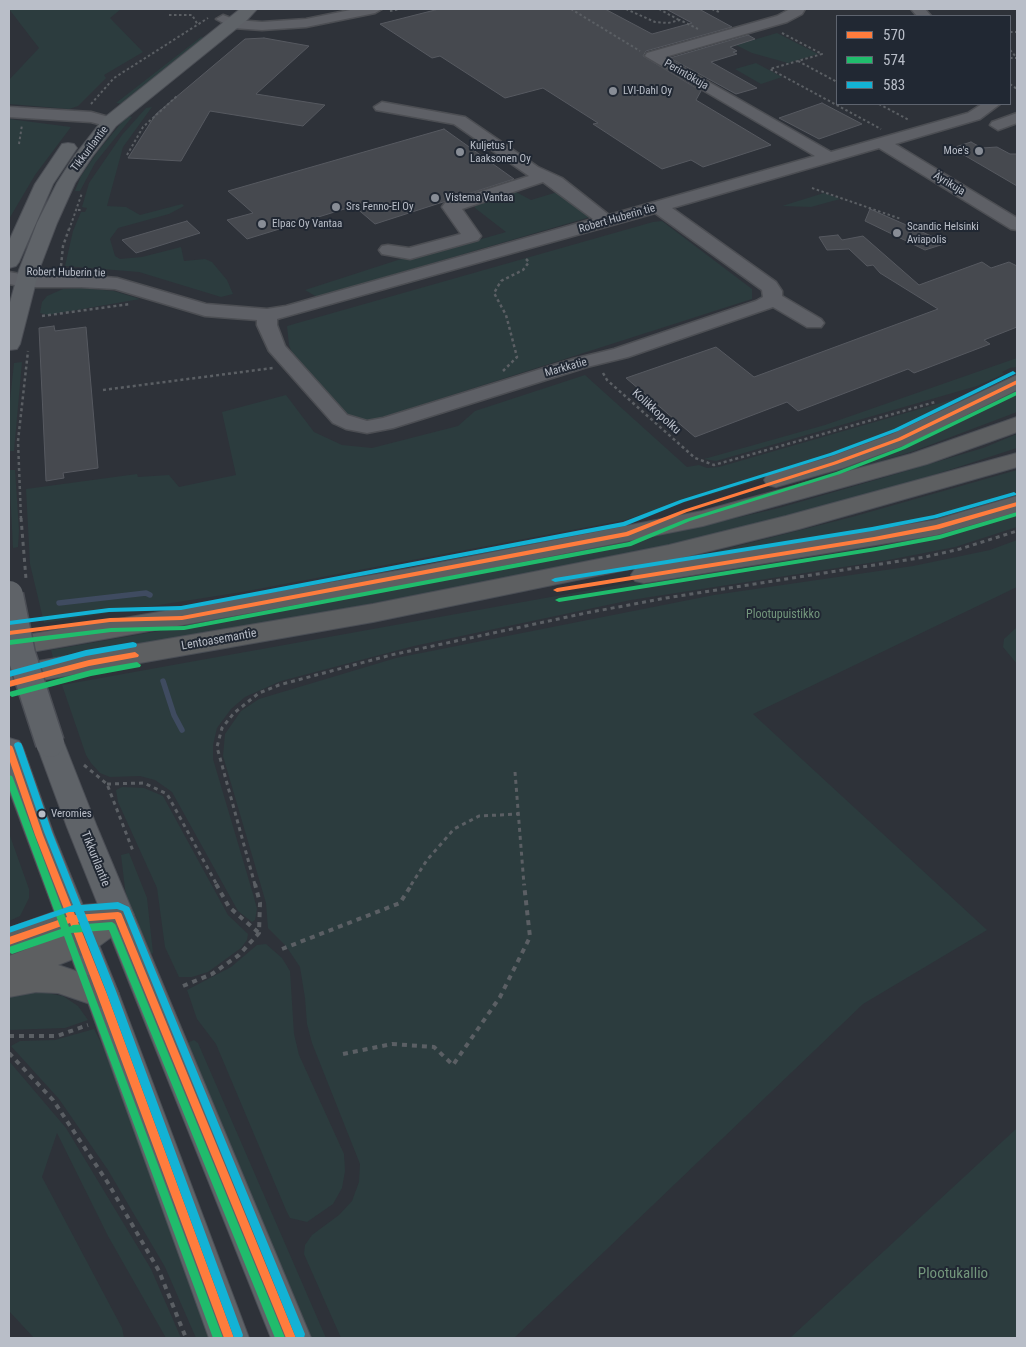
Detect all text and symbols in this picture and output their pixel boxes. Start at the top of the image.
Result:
legend [836,15,1011,105]
text: 570 [883,26,905,44]
text: 574 [883,51,905,69]
street label: Perintökuja [661,57,711,93]
text: 583 [883,76,905,94]
place label: LVI-Dahl Oy [623,84,672,98]
marker: LVI-Dahl Oy [607,85,619,97]
street label: Tikkurilantie [69,124,111,174]
place label: Kuljetus T Laaksonen Oy [470,139,531,165]
place label: Moe's [944,144,969,158]
marker: Moe's [973,145,985,157]
marker: Kuljetus T Laaksonen Oy [454,146,466,158]
street label: Äyrikuja [931,169,967,199]
place label: Vistema Vantaa [445,191,514,205]
marker: Vistema Vantaa [429,192,441,204]
place label: Srs Fenno-El Oy [346,200,414,214]
marker: Srs Fenno-El Oy [330,201,342,213]
street label: Robert Huberin tie [577,202,657,236]
place label: Elpac Oy Vantaa [272,217,342,231]
marker: Elpac Oy Vantaa [256,218,268,230]
place label: Scandic Helsinki Aviapolis [907,220,979,246]
marker: Scandic Helsinki Aviapolis [891,227,903,239]
street label: Robert Huberin tie [27,266,105,280]
street label: Markkatie [543,356,589,380]
street label: Kolikkopolku [629,386,683,438]
park label: Plootupuistikko [746,608,820,622]
street label: Lentoasemantie [180,626,258,654]
place label: Veromies [51,807,92,821]
marker: Veromies [37,809,47,819]
street label: Tikkurilantie [77,829,113,889]
park label: Plootukallio [918,1265,988,1283]

